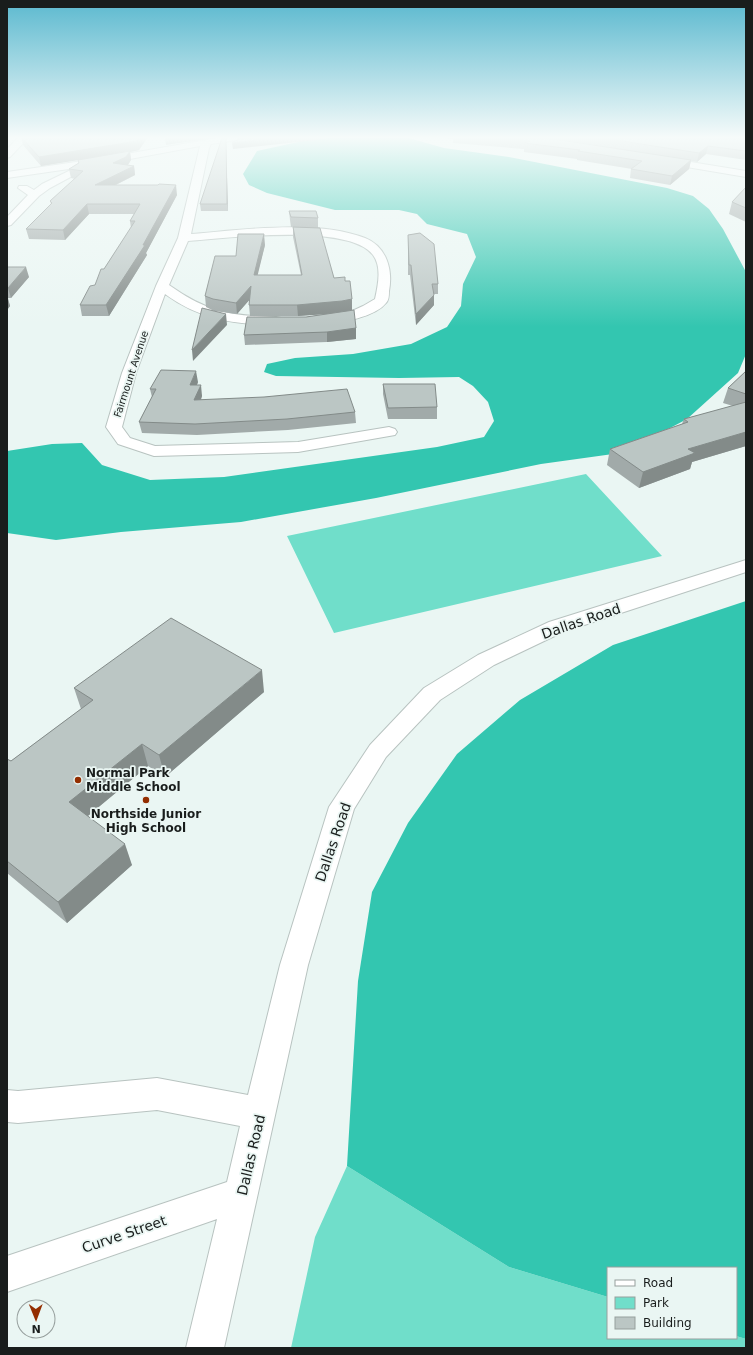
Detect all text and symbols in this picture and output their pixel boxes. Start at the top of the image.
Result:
street label: Fairmount Avenue [112,329,150,419]
street label: Dallas Road [539,600,623,642]
place label: Normal Park Middle School [86,766,181,794]
marker: Normal Park Middle School [73,775,83,785]
marker: Northside Junior High School [141,795,151,805]
street label: Dallas Road [312,800,354,884]
place label: Northside Junior High School [91,807,201,835]
street label: Dallas Road [234,1113,268,1197]
street label: Curve Street [80,1212,169,1256]
legend [607,1267,737,1339]
text: Road [643,1276,673,1290]
text: Park [643,1296,669,1310]
north arrow [16,1299,56,1339]
text: Building [643,1316,692,1330]
text: N [31,1322,41,1335]

